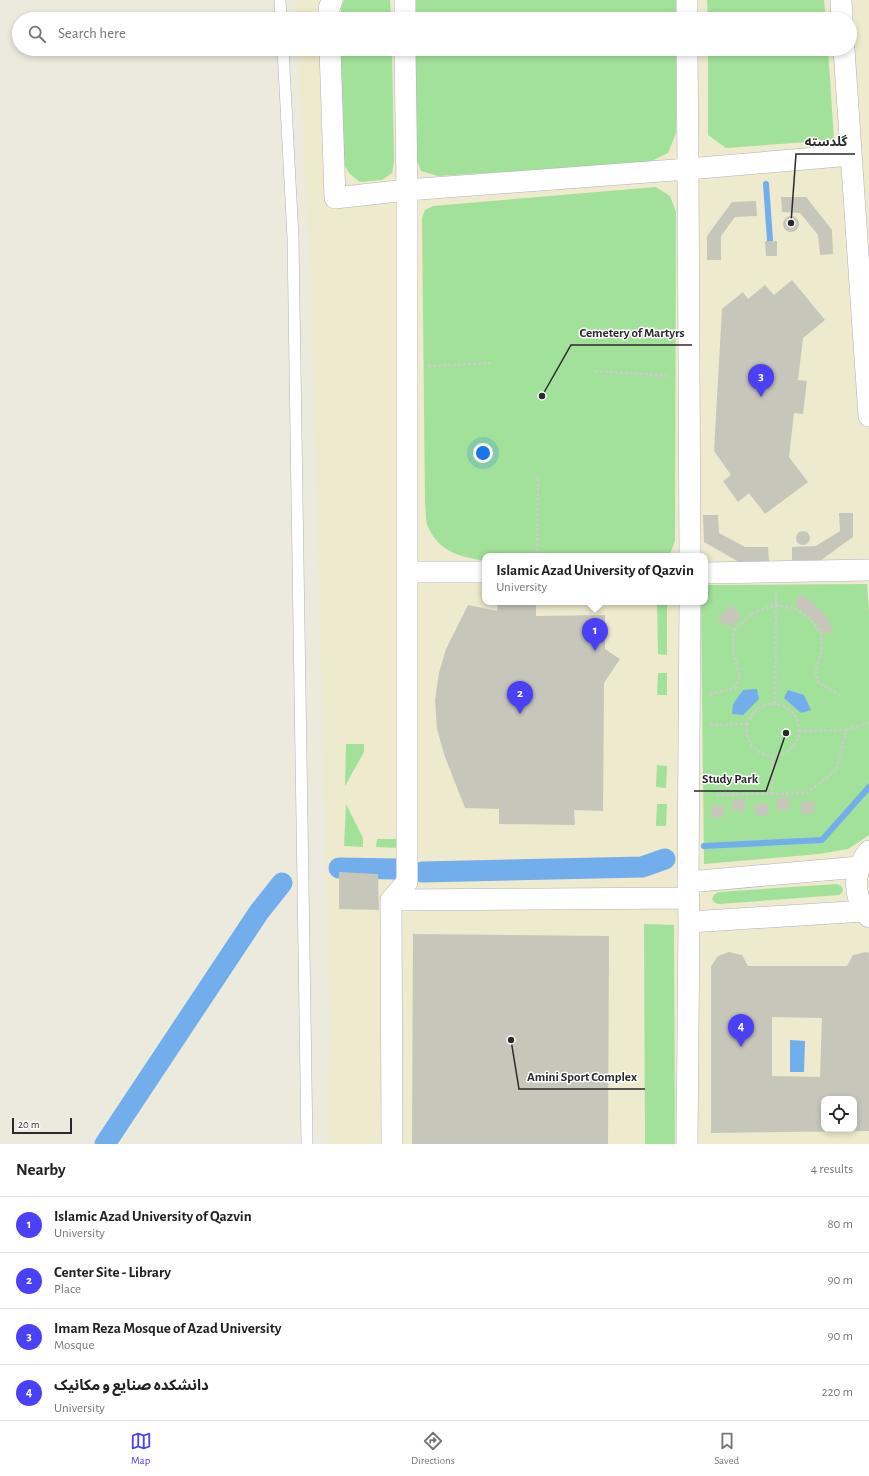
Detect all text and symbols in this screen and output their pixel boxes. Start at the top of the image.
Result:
search box [12,12,857,56]
icon: search [26,23,48,45]
text: Search here [58,26,126,41]
callout: گلدسته [796,129,855,154]
text: گلدسته [805,134,847,149]
callout: Cemetery of Martyrs [571,320,692,345]
text: Cemetery of Martyrs [579,327,685,340]
pin: 3 [748,364,774,397]
your location [473,443,493,463]
popup [482,553,708,605]
text: Islamic Azad University of Qazvin [496,563,694,578]
text: University [496,581,547,594]
pin: 1 [582,618,608,651]
pin: 2 [507,681,533,714]
callout: Study Park [694,766,766,791]
text: Study Park [702,773,759,786]
pin: 4 [728,1014,754,1047]
callout: Amini Sport Complex [519,1064,645,1089]
text: Amini Sport Complex [527,1071,637,1084]
map controls [821,1096,857,1132]
button: locate [821,1096,857,1132]
scale bar [12,1116,72,1135]
text: 20 m [18,1119,39,1130]
text: Nearby [16,1161,66,1178]
text: 4 results [811,1163,853,1176]
text: Islamic Azad University of Qazvin [54,1209,252,1224]
text: 1 [27,1218,31,1231]
text: 80 m [827,1218,853,1231]
text: University [54,1227,105,1240]
text: Center Site - Library [54,1265,171,1280]
text: 2 [26,1274,32,1287]
text: 90 m [827,1274,853,1287]
text: Place [54,1283,81,1296]
text: Imam Reza Mosque of Azad University [54,1321,282,1336]
text: 3 [26,1330,32,1343]
text: 90 m [827,1330,853,1343]
text: Mosque [54,1339,94,1352]
text: دانشکده صنایع و مکانیک [54,1378,209,1393]
text: 4 [26,1386,32,1399]
text: 220 m [822,1386,853,1399]
text: University [54,1402,105,1415]
tab: Map [130,1430,152,1467]
tab: Directions [411,1430,455,1467]
tab: Saved [714,1430,739,1467]

